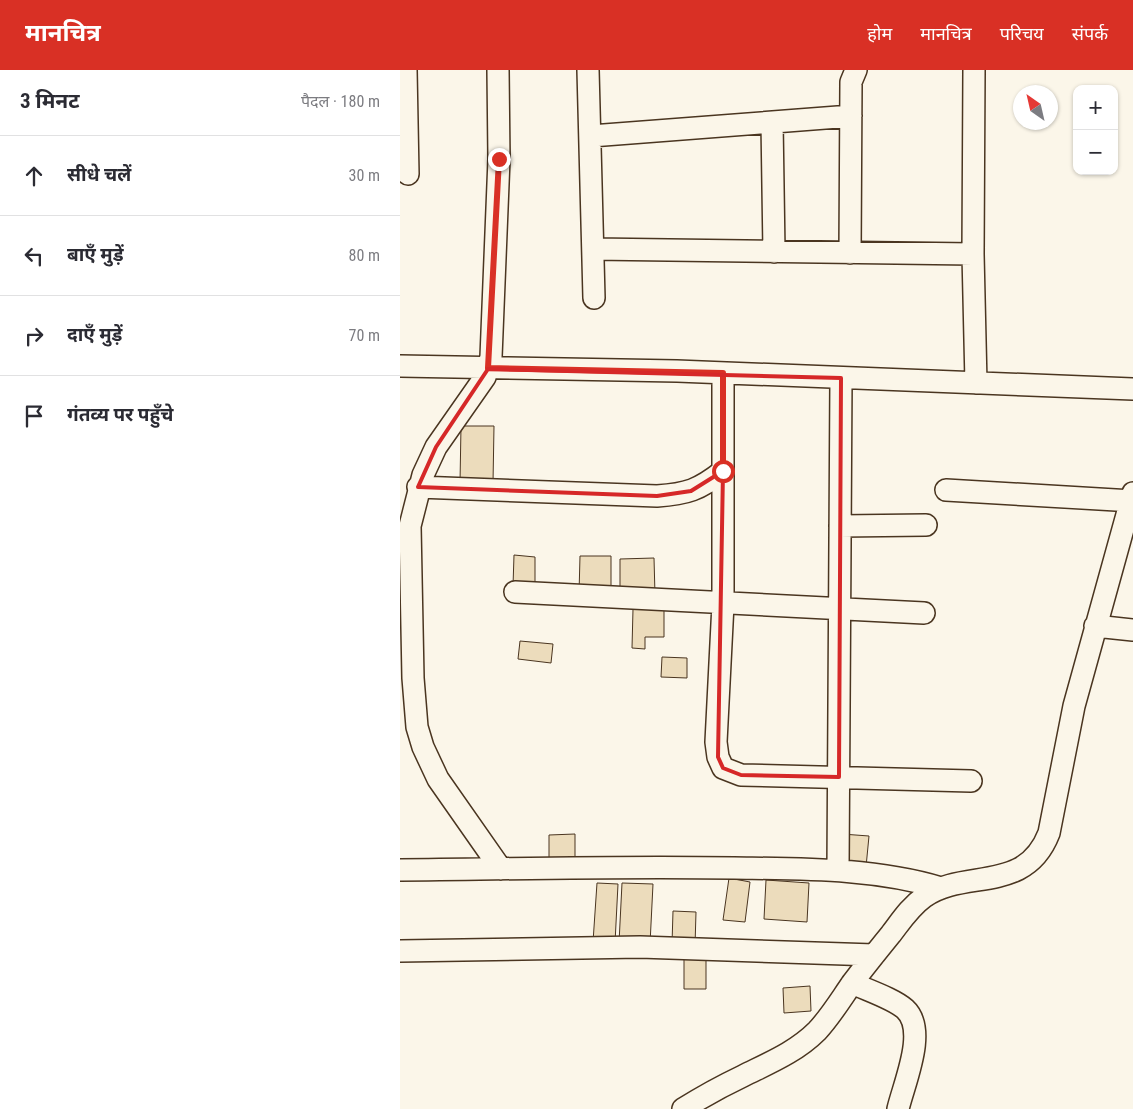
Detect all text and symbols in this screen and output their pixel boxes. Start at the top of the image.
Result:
text: मानचित्र [25,19,101,47]
text: होम [867,23,892,44]
text: मानचित्र [920,23,972,44]
text: परिचय [1000,23,1044,44]
text: संपर्क [1072,23,1108,44]
north arrow [1013,85,1058,130]
map controls [1073,85,1118,175]
button: + [1073,85,1118,130]
text: 3 मिनट [20,89,80,113]
text: पैदल · 180 m [301,92,380,111]
button: − [1073,130,1118,175]
route end [488,148,511,171]
icon: ahead [20,162,48,190]
text: सीधे चलें [67,163,131,186]
text: 30 m [348,166,380,185]
icon: left [20,242,48,270]
text: बाएँ मुड़ें [67,243,123,266]
text: 80 m [348,246,380,265]
icon: right [20,322,48,350]
text: दाएँ मुड़ें [67,323,122,346]
text: 70 m [348,326,380,345]
icon: arrive [20,402,48,430]
text: गंतव्य पर पहुँचे [67,403,173,426]
route start [712,460,735,483]

